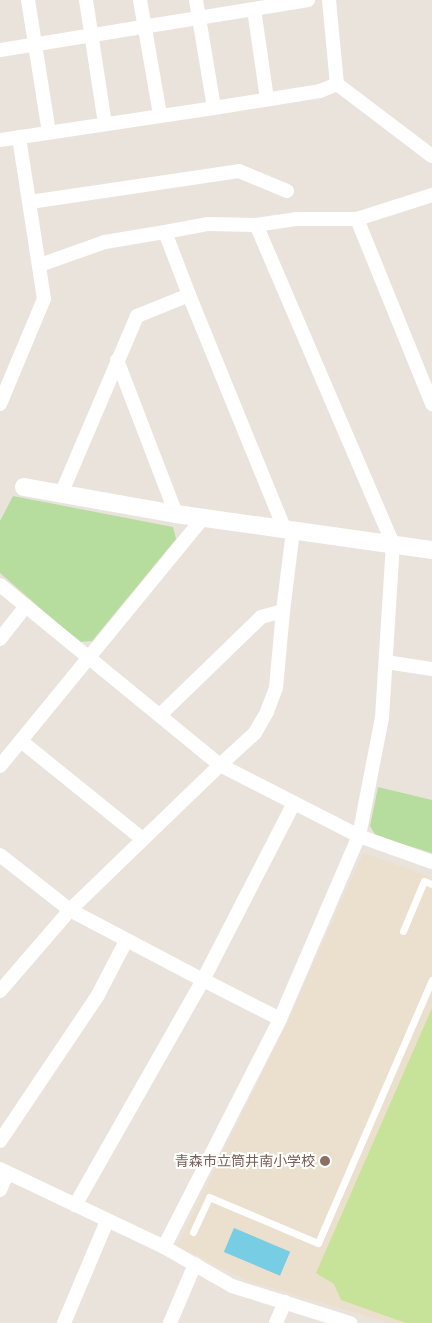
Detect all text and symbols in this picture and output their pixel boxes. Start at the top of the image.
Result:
place label: 青森市立筒井南小学校 [175,1153,315,1169]
marker: 青森市立筒井南小学校 [319,1155,331,1167]

